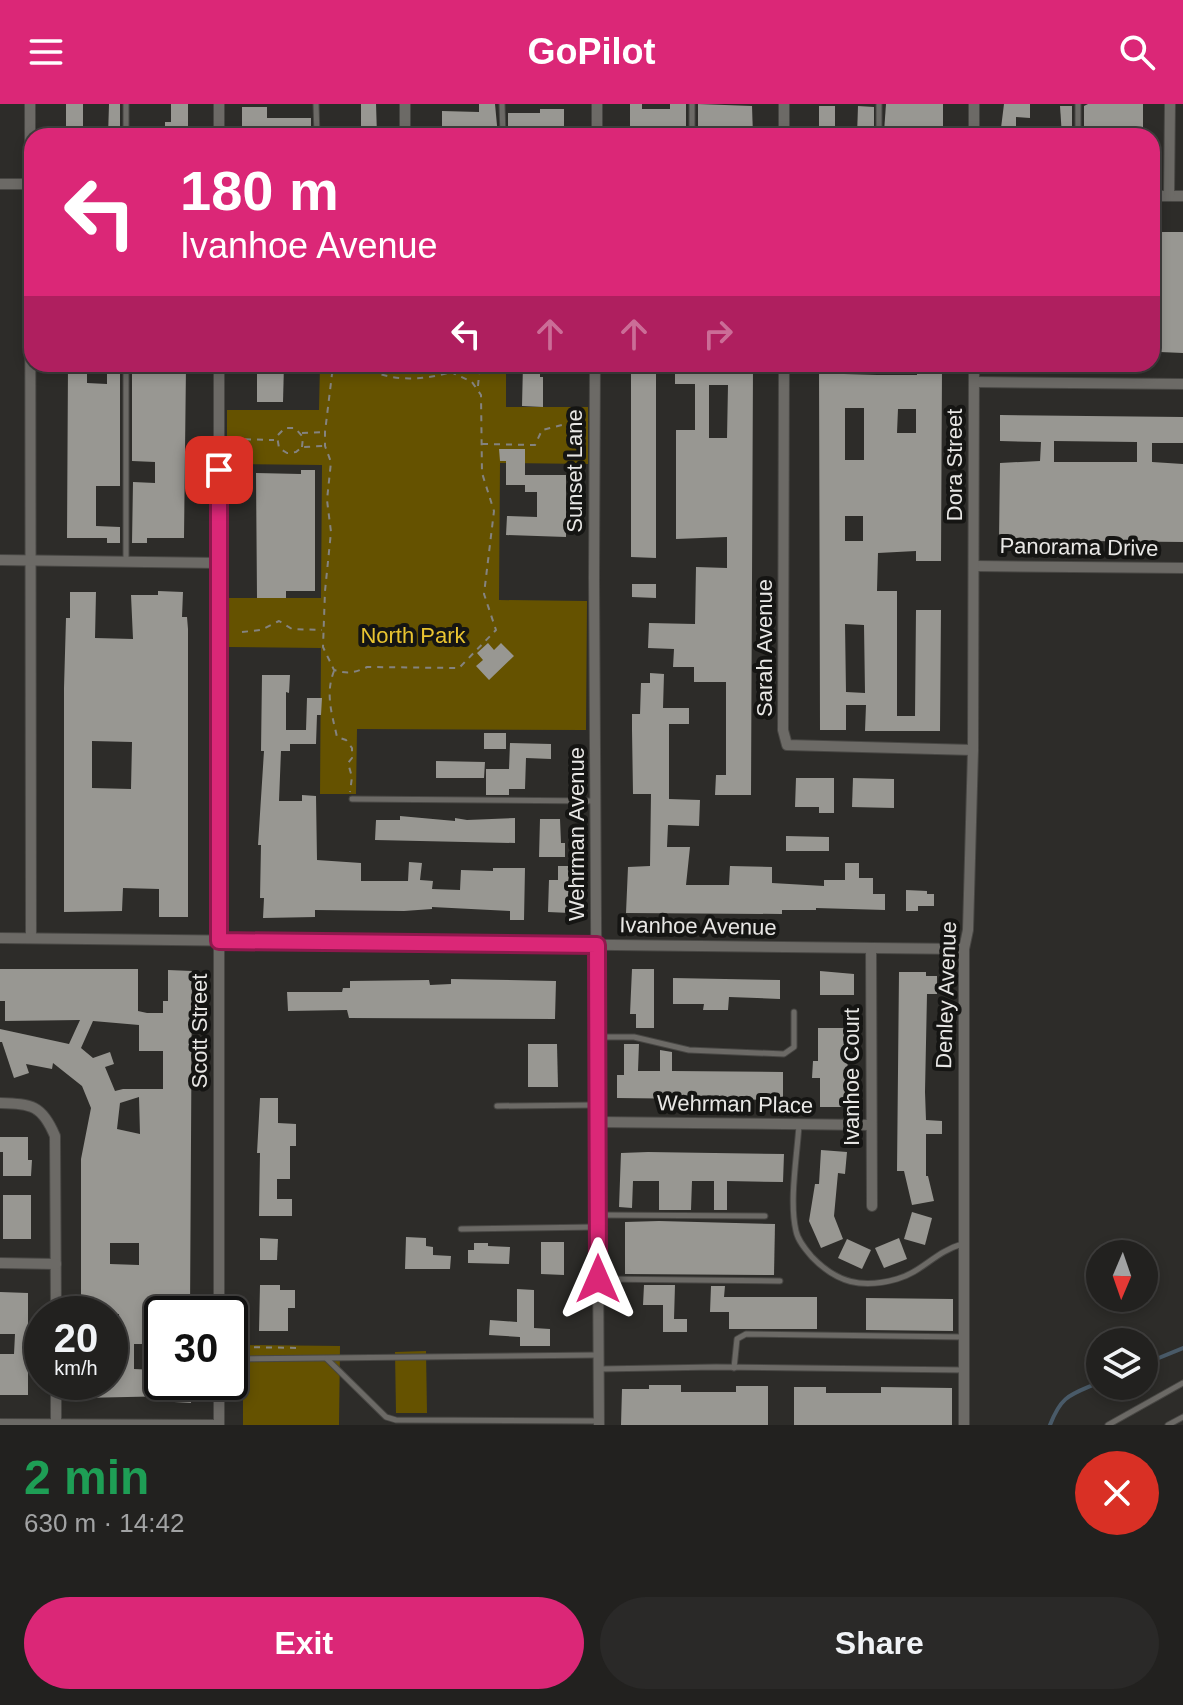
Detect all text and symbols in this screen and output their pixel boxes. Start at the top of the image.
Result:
icon: menu [24,30,68,74]
icon: search [1115,30,1159,74]
text: GoPilot [528,31,656,72]
text: 180 m [180,159,339,222]
icon: left [48,160,152,264]
text: Ivanhoe Avenue [180,225,438,266]
icon: left [444,312,488,356]
icon: ahead [528,312,572,356]
icon: ahead [612,312,656,356]
icon: right [696,312,740,356]
street label: Sunset Lane [562,409,587,533]
street label: Dora Street [942,409,967,521]
pin [185,436,253,504]
icon: arrive [197,448,241,492]
street label: Panorama Drive [999,533,1159,561]
street label: Sarah Avenue [752,579,777,717]
park label: North Park [360,623,467,648]
street label: Wehrman Avenue [564,747,589,921]
street label: Ivanhoe Avenue [619,912,777,940]
street label: Denley Avenue [931,921,961,1069]
street label: Scott Street [187,974,212,1088]
street label: Ivanhoe Court [839,1008,864,1146]
street label: Wehrman Place [657,1090,813,1118]
position arrow [556,1237,640,1321]
north arrow [1086,1240,1158,1312]
map controls [1086,1240,1158,1400]
speed limit sign: 30 [144,1296,248,1400]
text: 20 [54,1316,98,1360]
button: layers [1086,1328,1158,1400]
text: km/h [54,1357,98,1379]
text: 2 min [24,1451,149,1504]
button: close [1075,1451,1159,1535]
text: 630 m · 14:42 [24,1508,184,1538]
button: Exit [24,1597,584,1689]
button: Share [600,1597,1159,1689]

